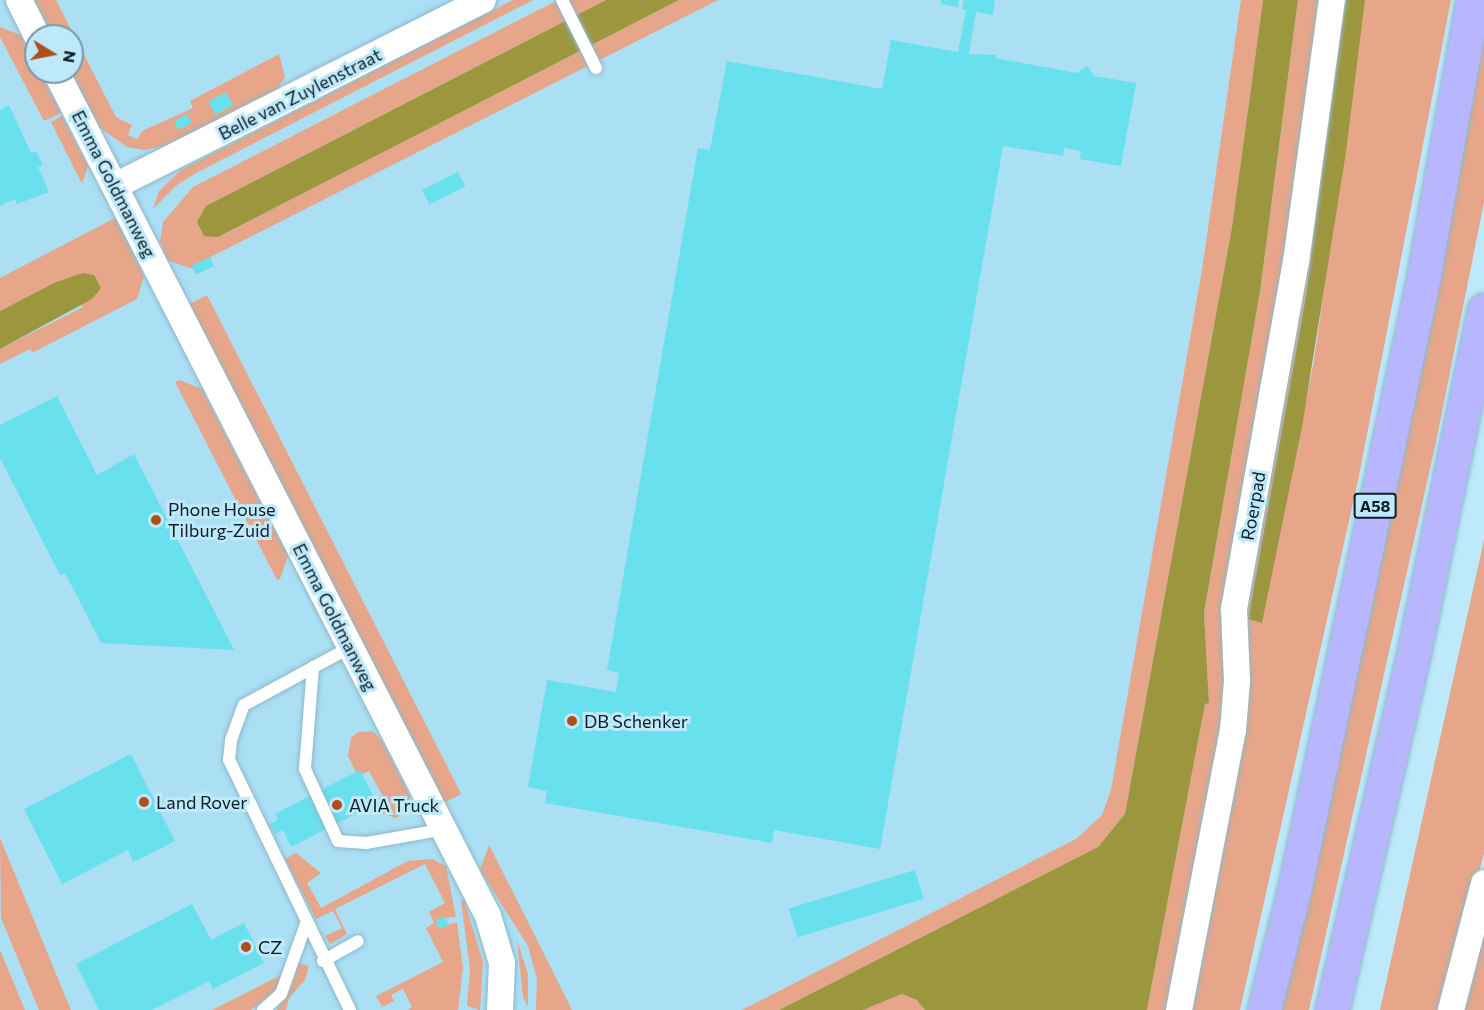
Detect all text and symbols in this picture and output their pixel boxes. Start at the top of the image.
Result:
north arrow [24,24,84,84]
street label: Belle van Zuylenstraat [215,44,385,144]
text: N [60,49,81,64]
street label: Emma Goldmanweg [68,107,160,261]
street label: Roerpad [1236,470,1270,542]
road number: A58 [1352,493,1398,519]
place label: Phone House Tilburg-Zuid [168,499,276,542]
marker: Phone House Tilburg-Zuid [149,513,163,527]
street label: Emma Goldmanweg [289,540,381,694]
place label: DB Schenker [584,710,688,732]
marker: DB Schenker [565,714,579,728]
place label: Land Rover [156,791,247,813]
place label: AVIA Truck [349,794,439,816]
marker: Land Rover [137,795,151,809]
marker: AVIA Truck [330,798,344,812]
place label: CZ [258,936,282,958]
marker: CZ [239,940,253,954]

